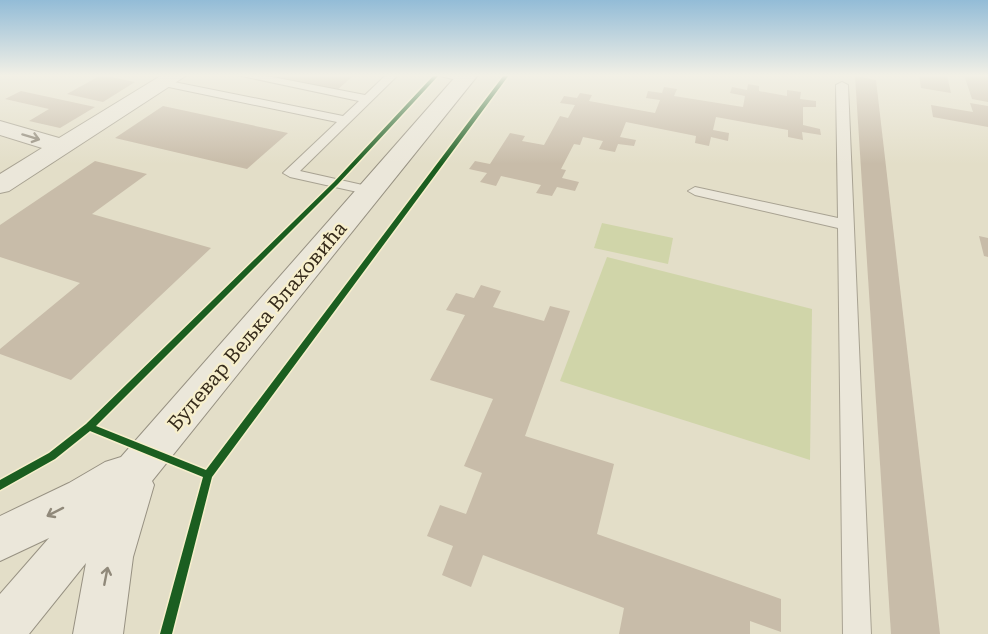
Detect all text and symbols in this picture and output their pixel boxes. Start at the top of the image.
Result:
one-way arrow [21,132,40,143]
street label: Булевар Вељка Влаховића [162,216,352,436]
one-way arrow [46,507,64,519]
one-way arrow [101,567,112,587]

